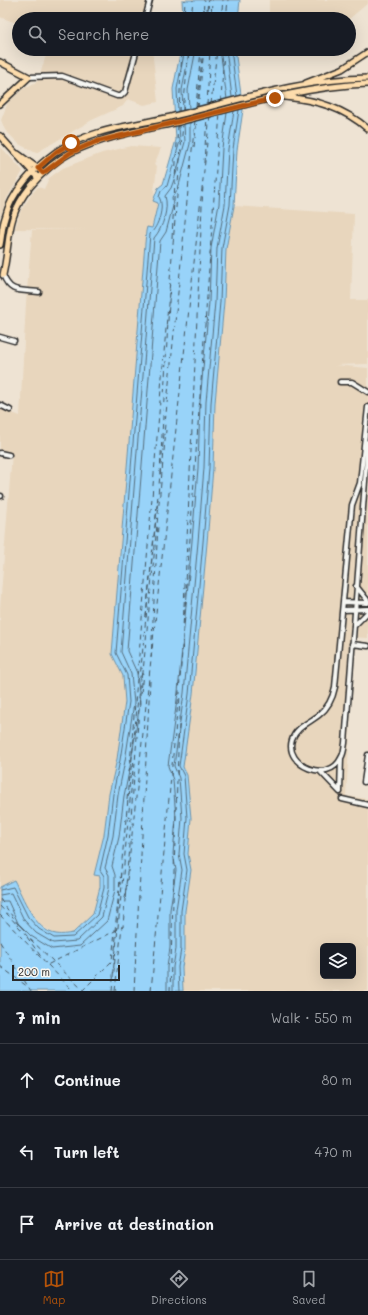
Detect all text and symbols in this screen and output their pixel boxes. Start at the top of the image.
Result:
search box [12,12,356,56]
icon: search [26,23,48,45]
text: Search here [58,24,149,44]
route end [266,89,284,107]
route start [62,134,80,152]
map controls [320,943,356,979]
button: layers [320,943,356,979]
scale bar [12,963,120,982]
text: 200 m [18,964,50,979]
text: 7 min [16,1006,61,1028]
text: Walk · 550 m [271,1009,352,1026]
icon: ahead [16,1069,38,1091]
text: Continue [54,1070,121,1090]
text: 80 m [322,1071,352,1088]
icon: left [16,1141,38,1163]
text: Turn left [54,1142,119,1162]
text: 470 m [315,1143,352,1160]
icon: arrive [16,1213,38,1235]
text: Arrive at destination [54,1214,214,1234]
tab: Map [43,1268,65,1307]
tab: Directions [151,1268,207,1307]
tab: Saved [292,1268,325,1307]

